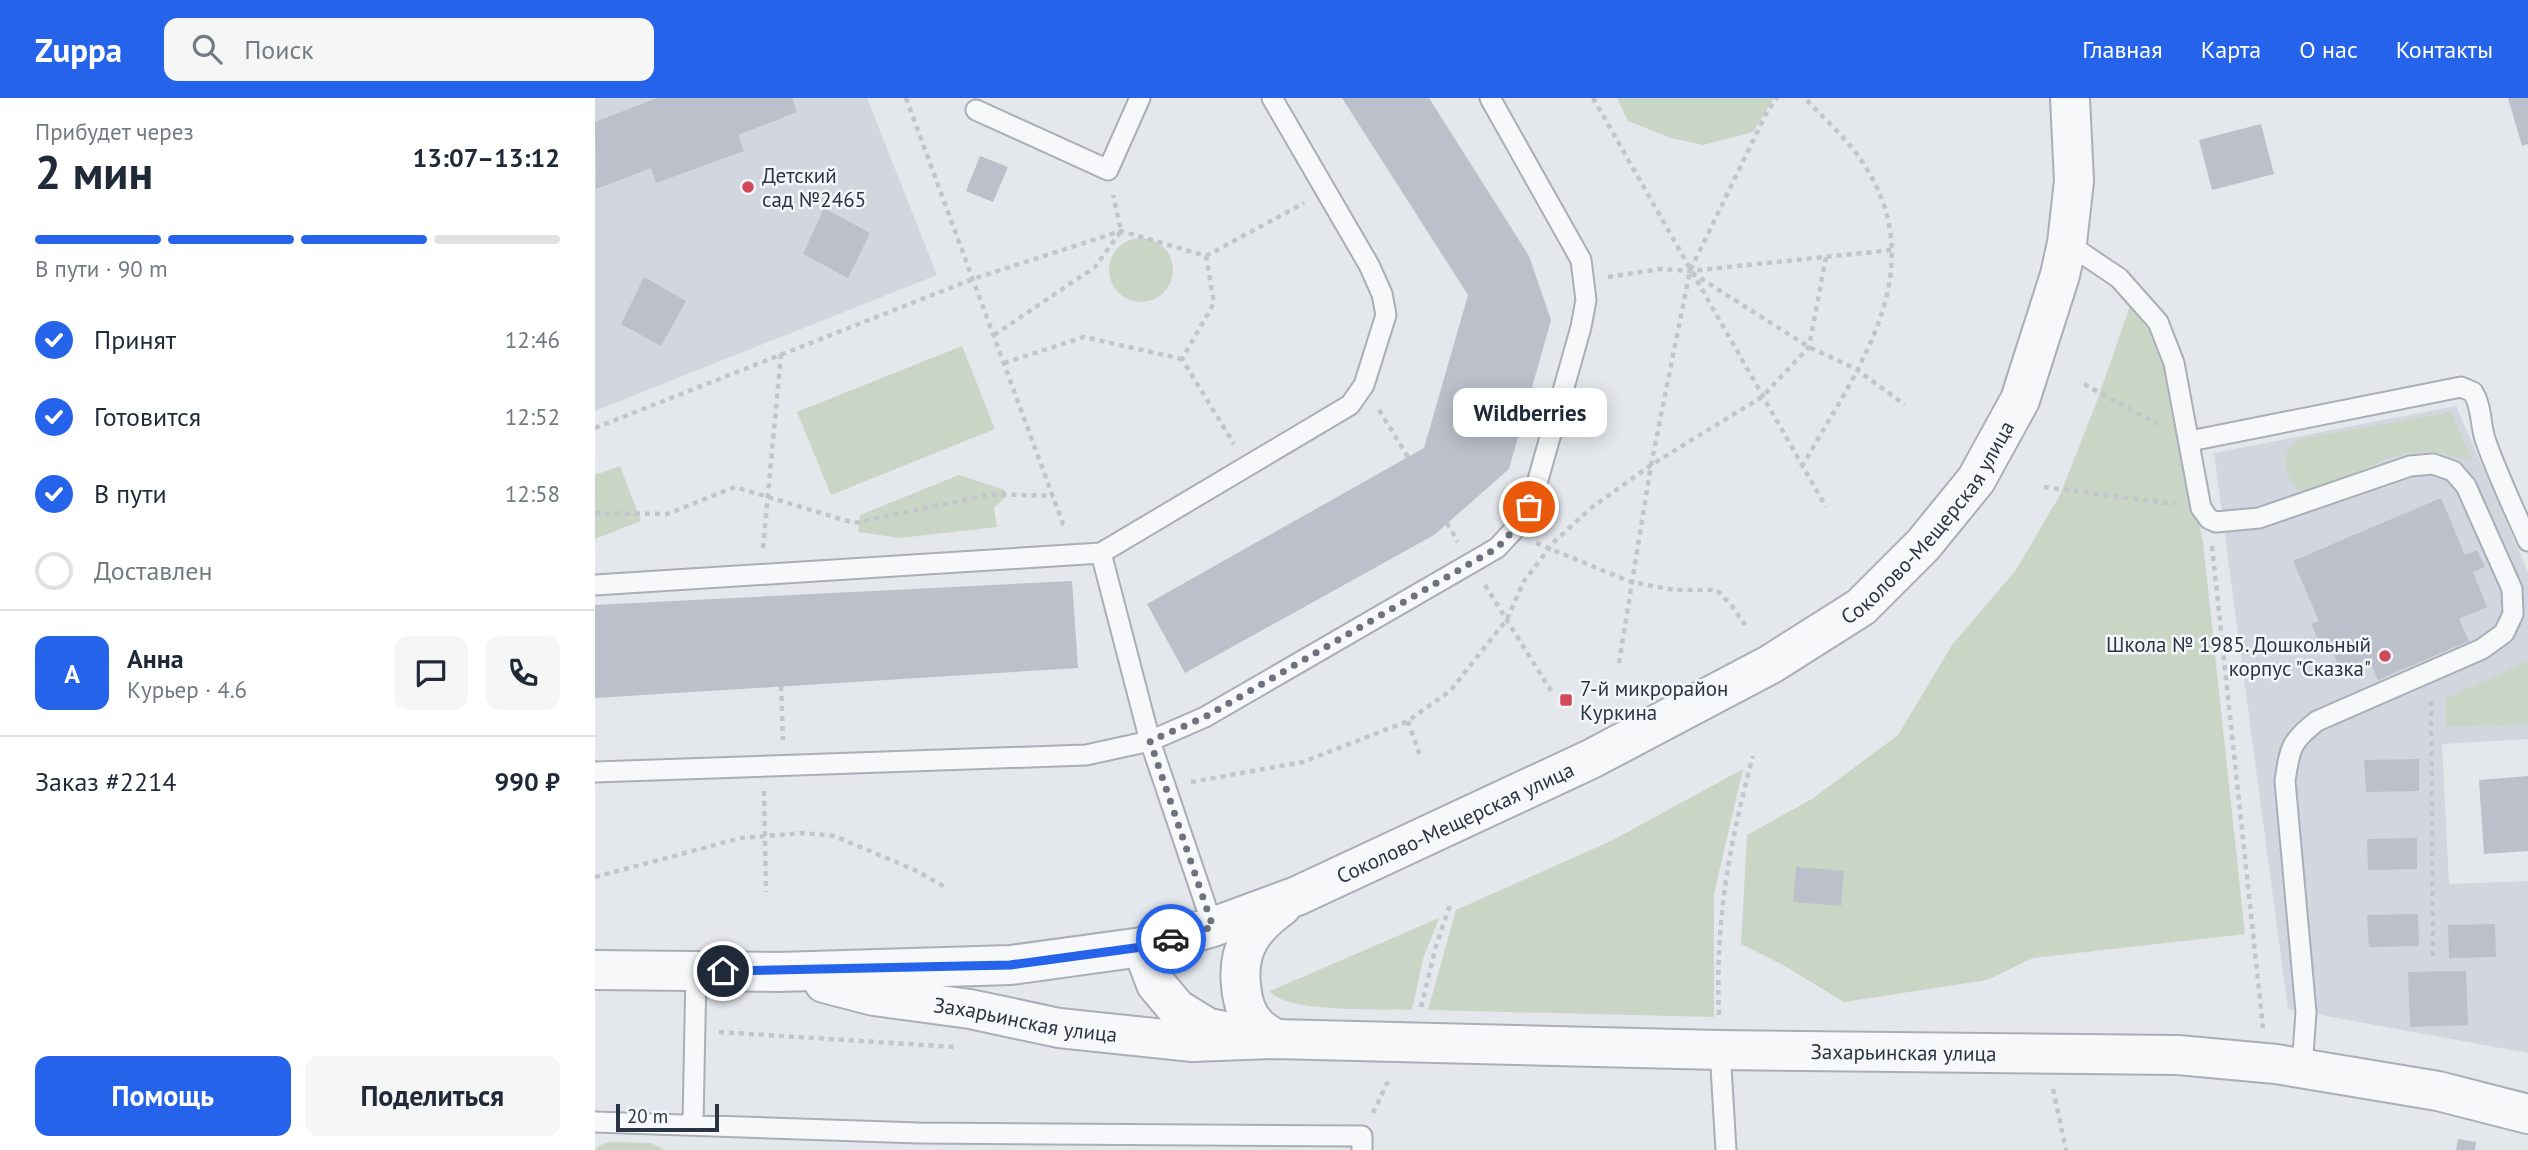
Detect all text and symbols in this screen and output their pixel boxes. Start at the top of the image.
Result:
search box [164,18,654,81]
text: Zuppa [35,28,122,71]
icon: search [188,30,226,68]
text: Поиск [244,33,314,66]
text: Главная [2082,34,2163,65]
text: Карта [2201,34,2261,65]
text: О нас [2299,34,2358,65]
text: Контакты [2396,34,2493,65]
text: Прибудет через [35,117,194,146]
text: 13:07–13:12 [413,141,560,174]
text: 2 мин [35,142,153,202]
place label: Детский сад №2465 [762,162,866,213]
marker: Детский сад №2465 [740,179,756,195]
text: В пути · 90 m [35,254,168,283]
icon: check [35,321,73,359]
text: Принят [94,323,176,356]
text: 12:46 [505,325,560,354]
callout: Wildberries [1452,388,1606,437]
icon: check [35,398,73,436]
text: Wildberries [1474,398,1586,427]
text: Готовится [94,400,201,433]
text: 12:52 [505,402,560,431]
street label: Соколово-Мещерская улица [1836,416,2020,630]
icon: check [35,475,73,513]
text: В пути [94,477,167,510]
pin [1499,477,1559,537]
text: 12:58 [505,479,560,508]
icon: bag [1510,488,1548,526]
text: Доставлен [94,554,213,587]
place label: Школа № 1985. Дошкольный корпус "Сказка" [2106,631,2371,682]
button: chat [394,636,468,710]
button: phone [486,636,560,710]
text: Анна [127,642,184,675]
marker: Школа № 1985. Дошкольный корпус "Сказка" [2377,648,2393,664]
text: А [64,657,80,690]
text: Курьер · 4.6 [127,675,247,704]
place label: 7-й микрорайон Куркина [1580,675,1728,726]
marker: 7-й микрорайон Куркина [1558,692,1574,708]
street label: Соколово-Мещерская улица [1332,755,1578,889]
text: Заказ #2214 [35,765,177,798]
text: 990 ₽ [494,765,560,798]
courier [1136,904,1206,974]
icon: car [1152,920,1190,958]
pin [693,941,753,1001]
icon: home [704,952,742,990]
street label: Захарьинская улица [932,991,1119,1048]
street label: Захарьинская улица [1810,1037,1997,1067]
button: Помощь [35,1056,291,1136]
button: Поделиться [305,1056,560,1136]
scale bar [616,1101,719,1133]
text: 20 m [627,1104,668,1128]

